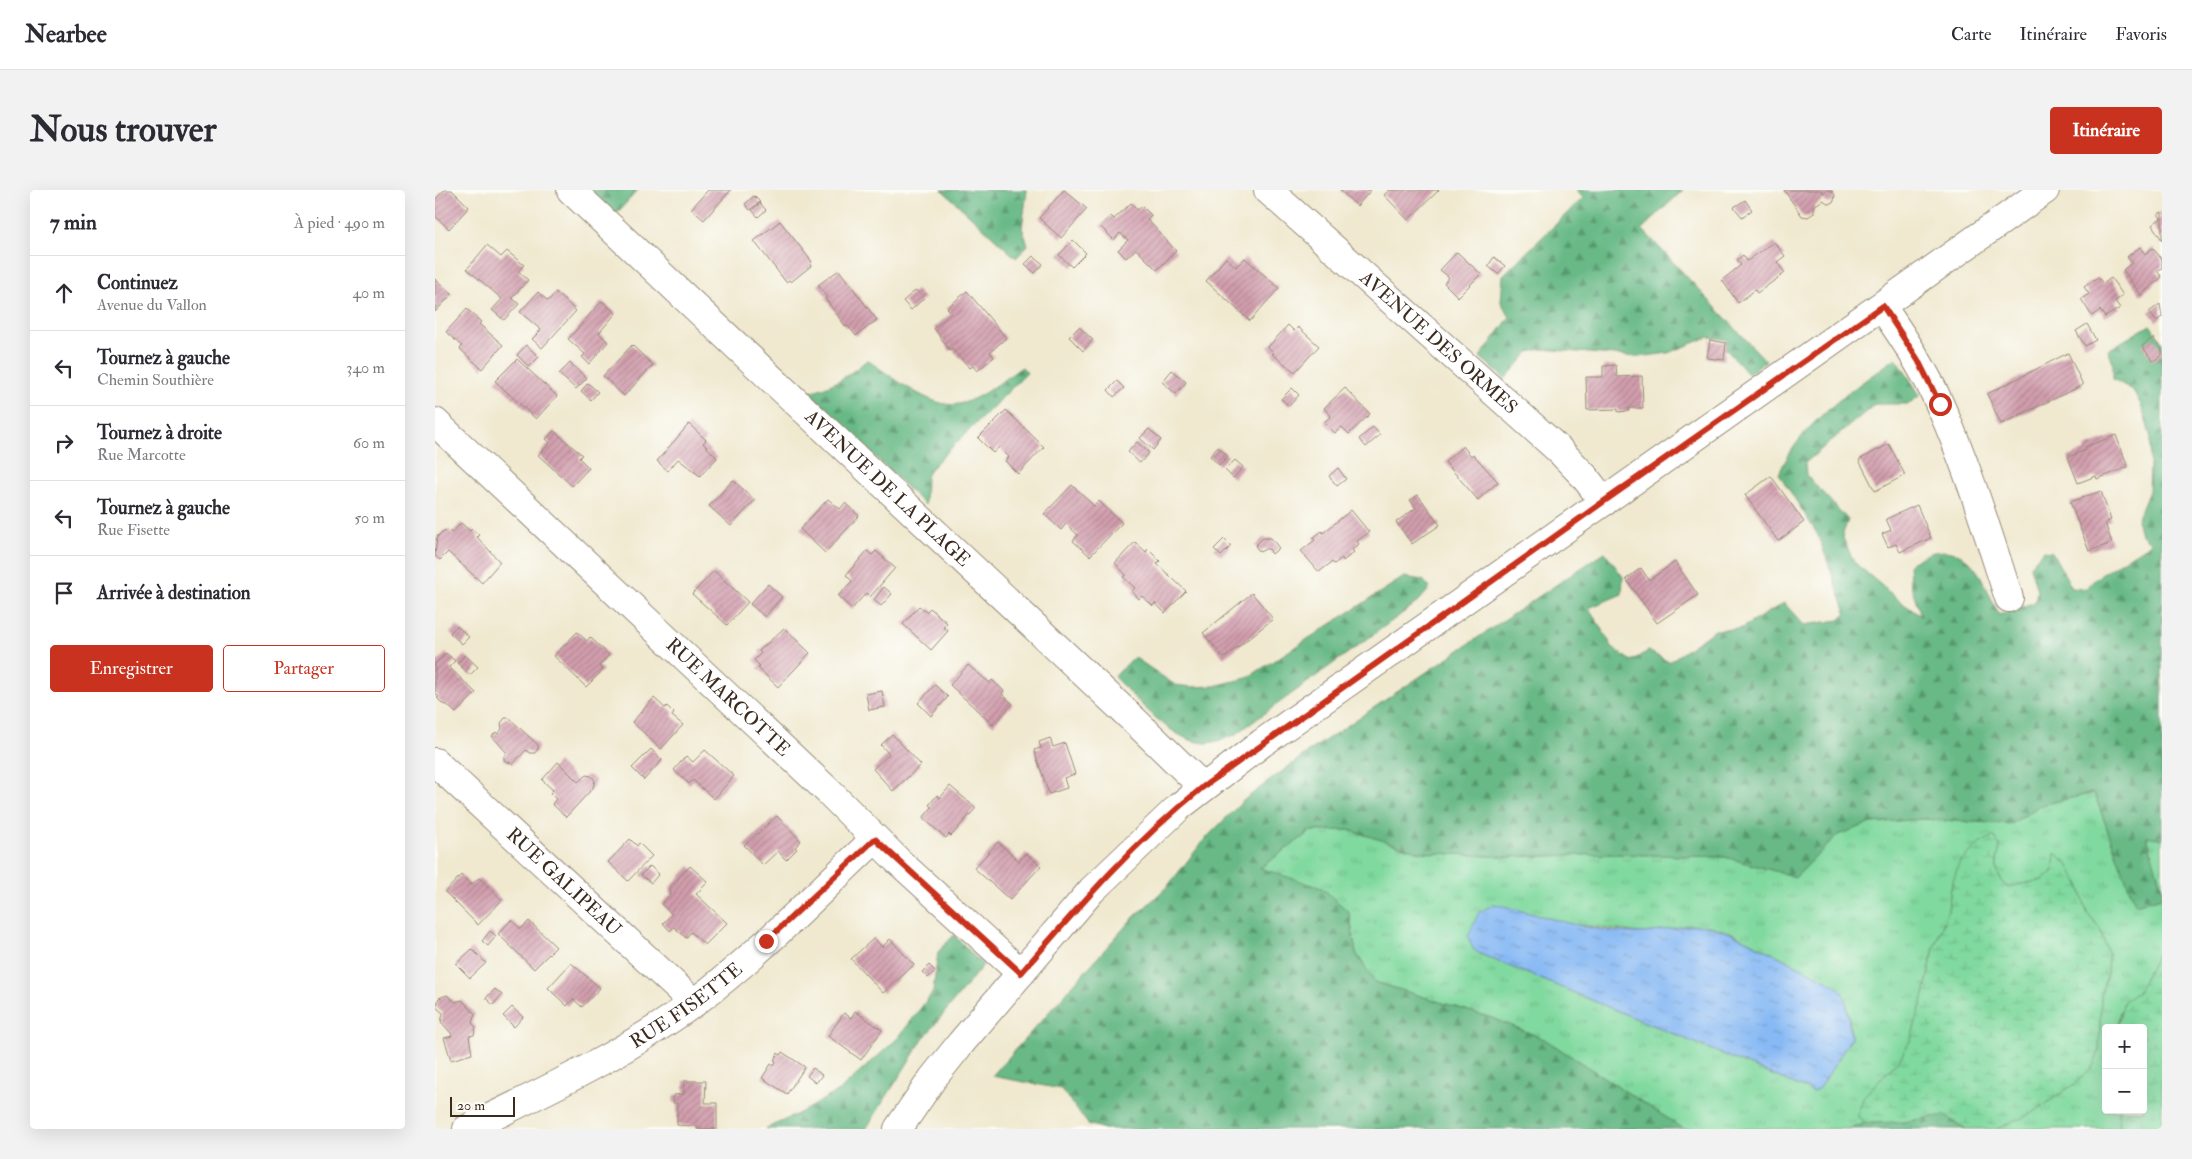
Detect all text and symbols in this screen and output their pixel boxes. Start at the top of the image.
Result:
text: Nearbee [25,19,107,50]
text: Carte [1951,23,1992,46]
text: Itinéraire [2020,23,2087,46]
text: Favoris [2115,23,2167,46]
button: Itinéraire [2050,107,2162,154]
text: Nous trouver [30,108,217,152]
text: 7 min [50,209,97,236]
text: À pied · 490 m [294,213,385,233]
street label: AVENUE DES ORMES [1354,265,1523,419]
text: Continuez [97,271,178,295]
icon: ahead [50,279,78,307]
text: 40 m [352,283,385,303]
text: Avenue du Vallon [97,295,207,315]
text: Tournez à gauche [97,346,230,370]
icon: left [50,354,78,382]
text: 340 m [346,358,385,378]
text: Chemin Southière [97,370,214,390]
route start [1929,393,1952,416]
street label: AVENUE DE LA PLAGE [799,404,976,572]
text: Tournez à droite [97,421,222,445]
icon: right [50,429,78,457]
text: 60 m [353,433,385,453]
text: Rue Marcotte [97,445,186,465]
text: Tournez à gauche [97,496,230,520]
icon: left [50,504,78,532]
text: 50 m [354,508,385,528]
text: Rue Fisette [97,520,170,540]
icon: arrive [50,579,78,607]
text: Arrivée à destination [97,581,251,605]
street label: RUE MARCOTTE [661,633,796,762]
button: Enregistrer [50,645,213,692]
button: Partager [223,645,385,692]
street label: RUE GALIPEAU [501,823,626,941]
route end [755,930,778,953]
street label: RUE FISETTE [626,957,748,1054]
map controls [2102,1024,2147,1114]
button: + [2102,1024,2147,1069]
button: − [2102,1069,2147,1114]
scale bar [450,1094,515,1117]
text: 20 m [457,1097,485,1114]

